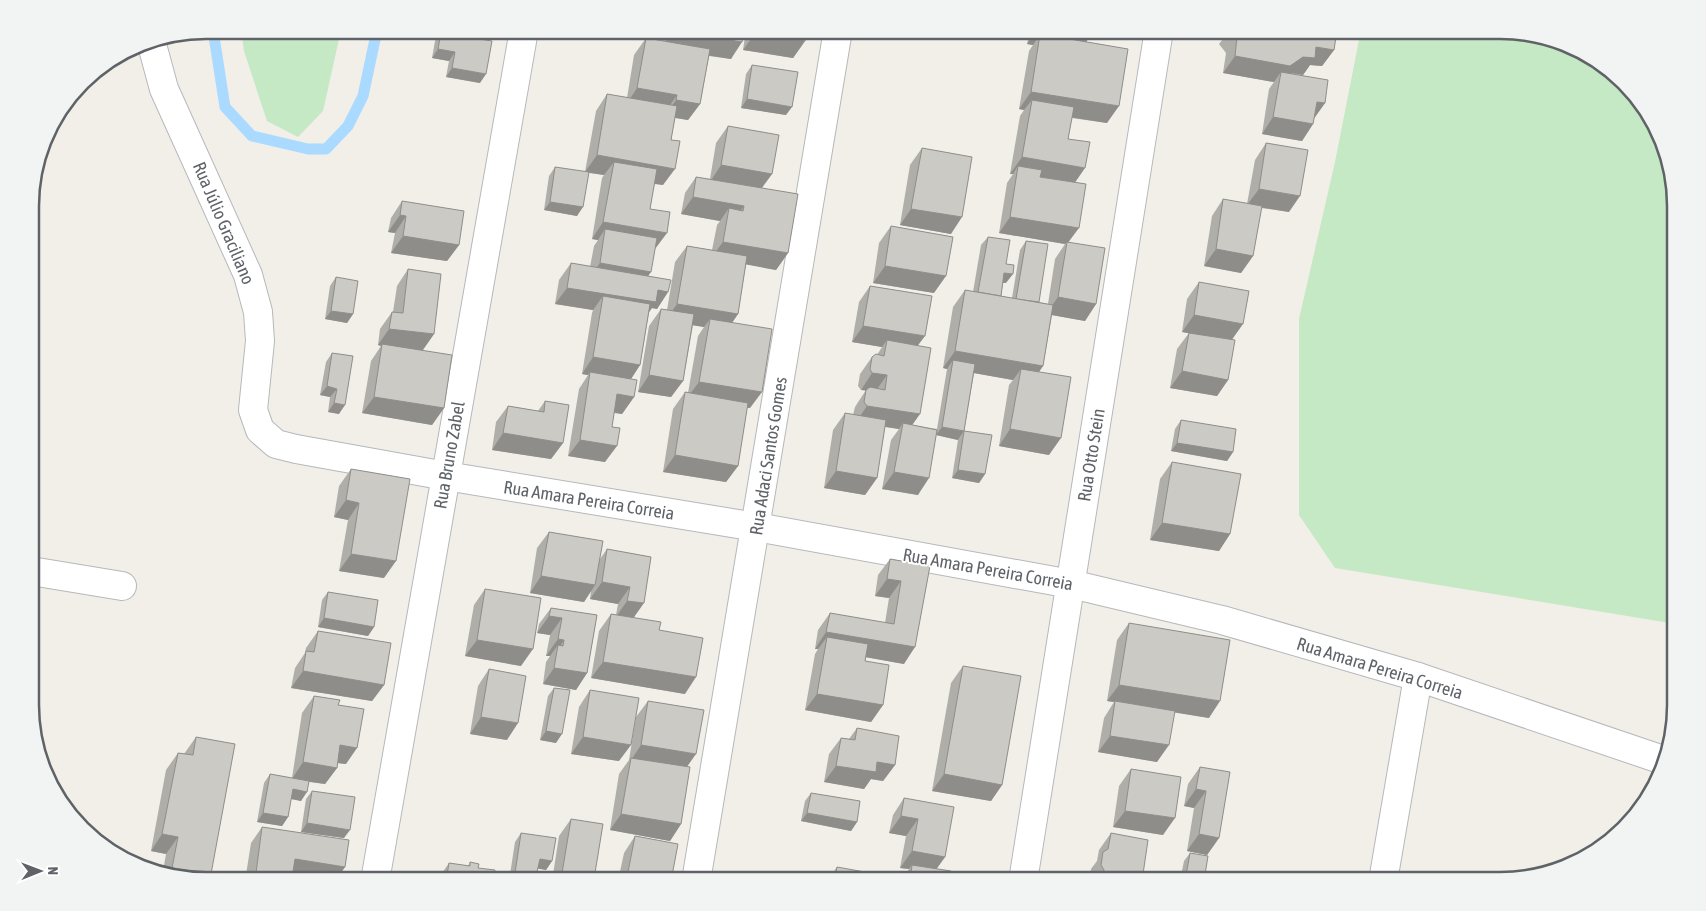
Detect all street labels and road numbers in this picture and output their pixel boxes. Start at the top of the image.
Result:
street label: Rua Júlio Graciliano [189,159,259,287]
street label: Rua Adaci Santos Gomes [745,375,791,537]
street label: Rua Bruno Zabel [429,399,469,510]
street label: Rua Otto Stein [1073,407,1109,503]
street label: Rua Amara Pereira Correia [502,476,676,524]
street label: Rua Amara Pereira Correia [901,544,1075,594]
street label: Rua Amara Pereira Correia [1294,633,1466,703]

